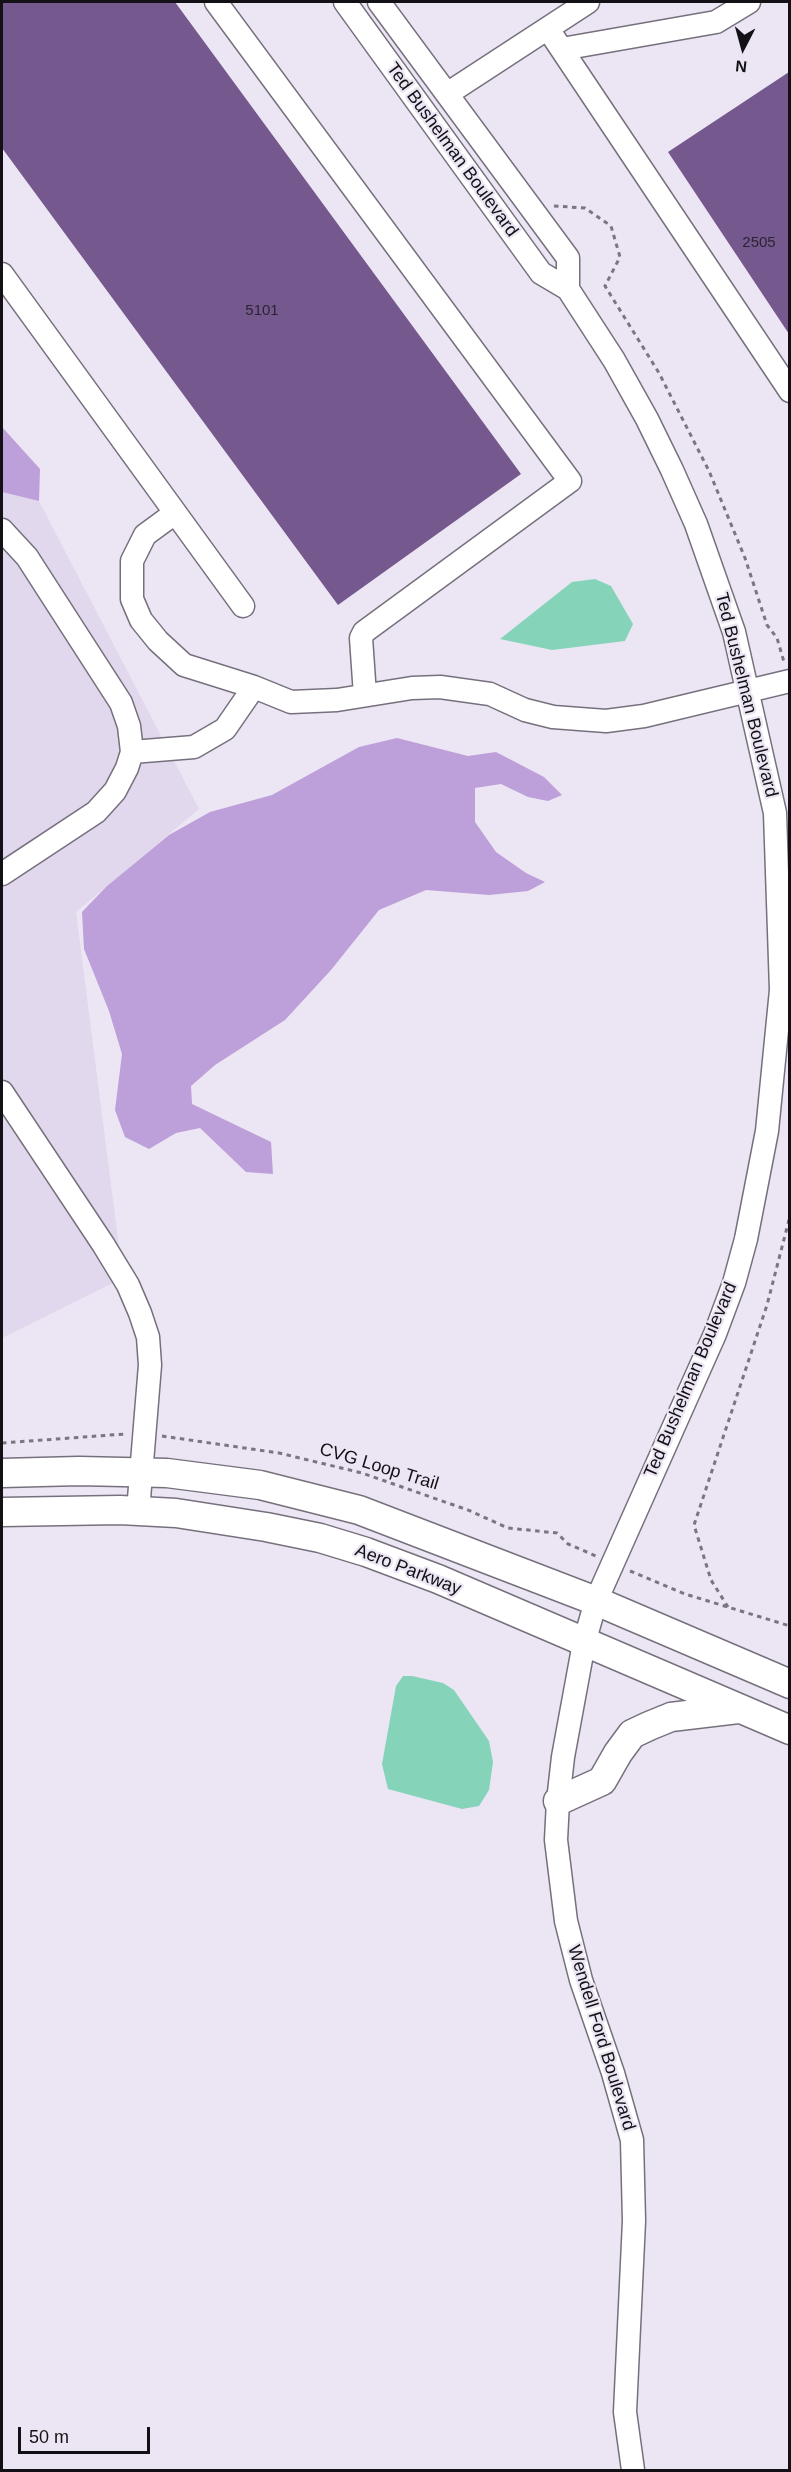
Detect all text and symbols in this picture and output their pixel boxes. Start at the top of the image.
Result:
north arrow [713,18,773,78]
text: N [734,57,748,75]
street label: Ted Bushelman Boulevard [382,59,522,241]
house number: 2505 [742,234,776,252]
house number: 5101 [245,302,279,320]
street label: Ted Bushelman Boulevard [710,590,782,800]
street label: Ted Bushelman Boulevard [640,1279,742,1481]
street label: CVG Loop Trail [317,1439,441,1495]
street label: Aero Parkway [352,1540,464,1600]
street label: Wendell Ford Boulevard [562,1943,640,2133]
scale bar [21,2415,153,2453]
text: 50 m [29,2427,69,2447]

